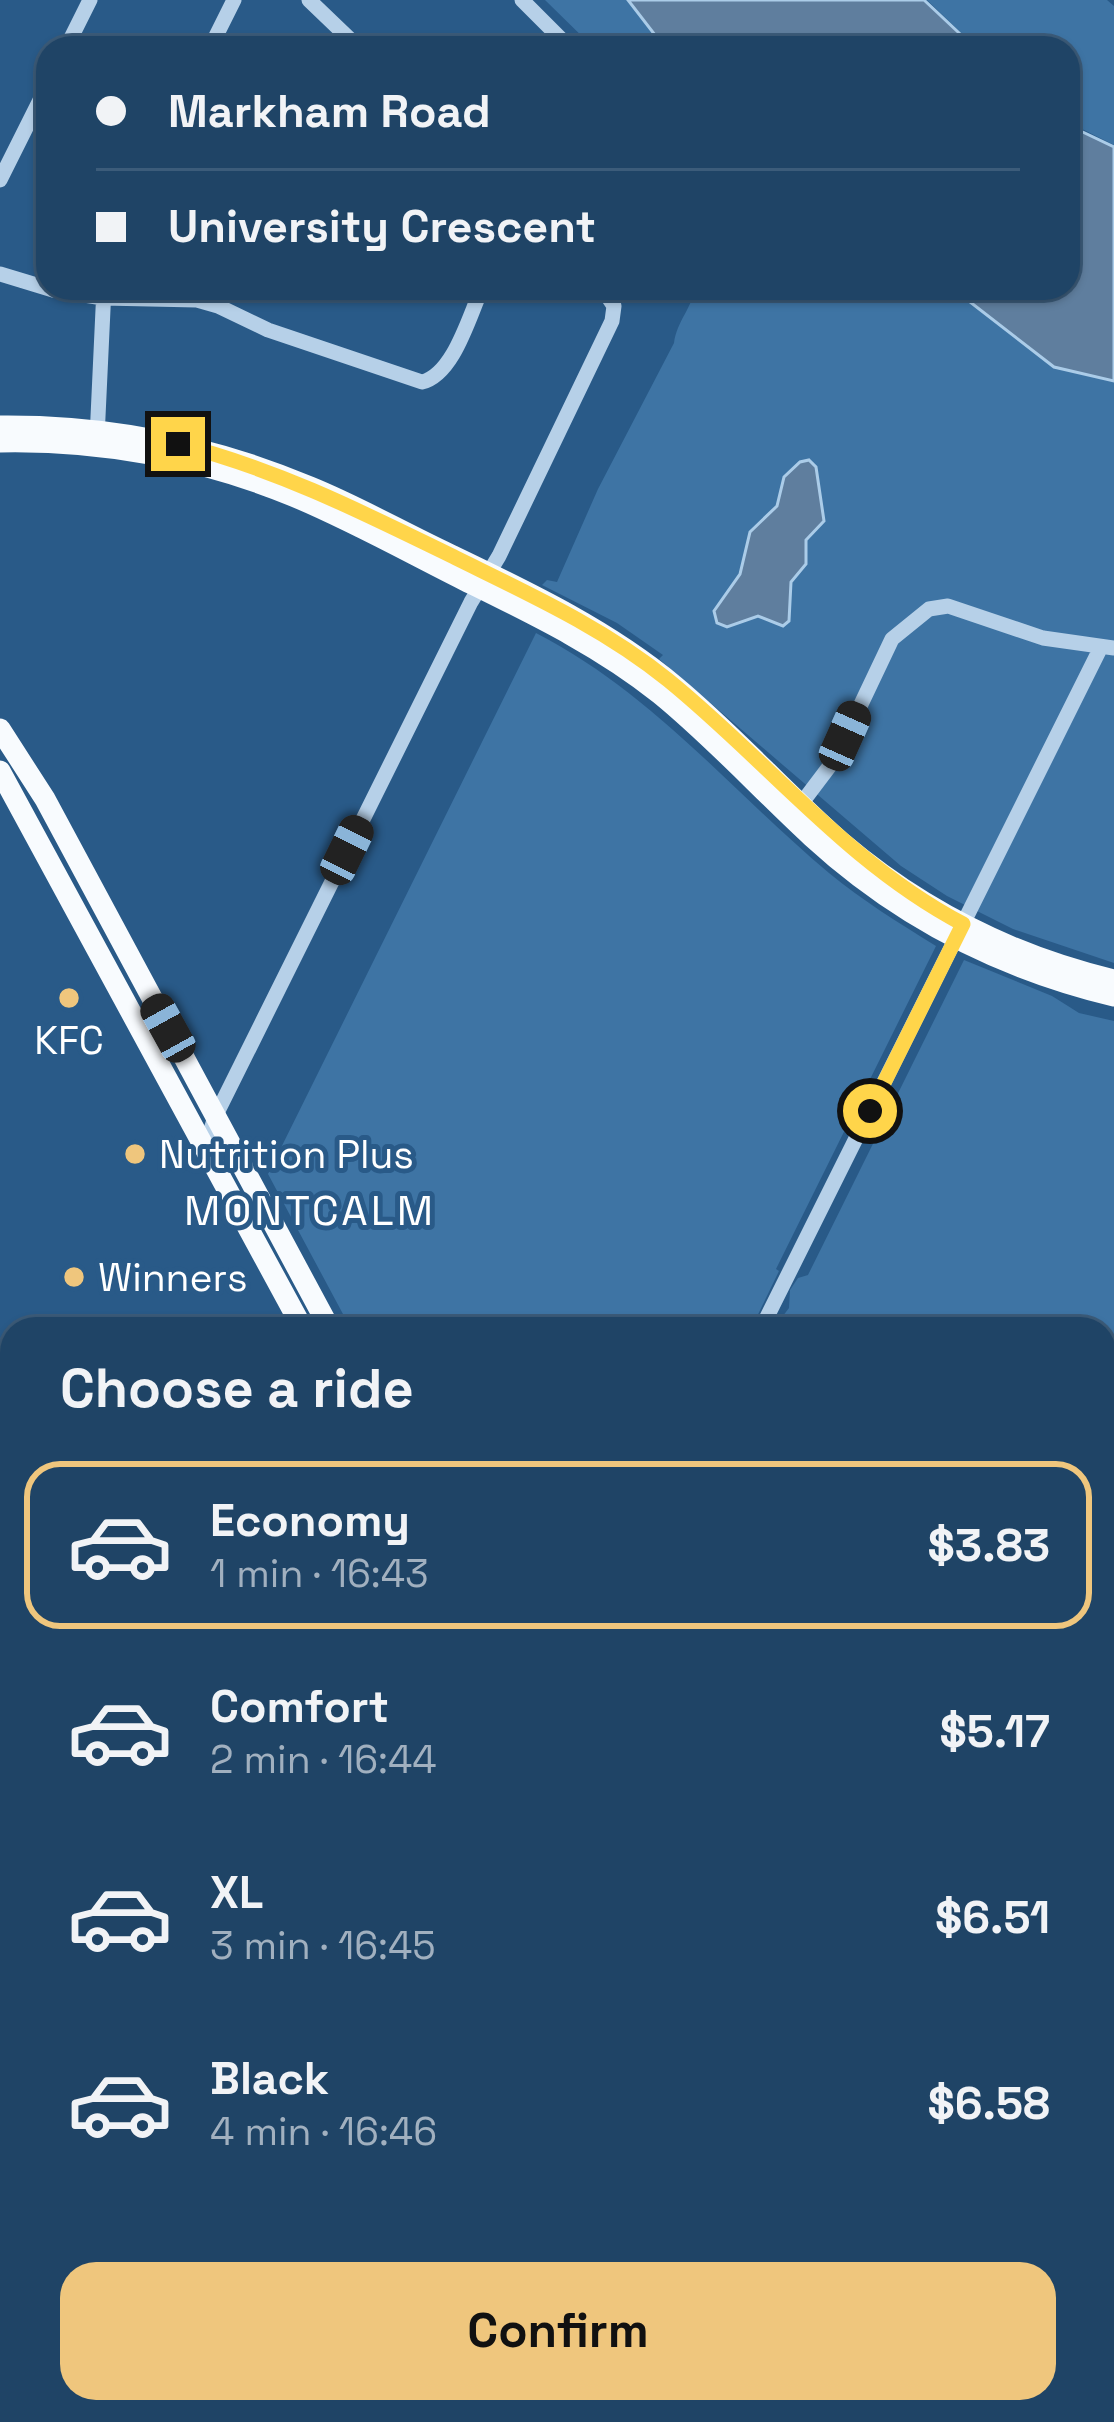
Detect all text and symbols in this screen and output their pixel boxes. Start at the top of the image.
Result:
text: Markham Road [168,83,491,140]
text: University Crescent [168,198,596,255]
route end [151,417,205,471]
car [814,696,876,776]
car [315,810,379,890]
marker: KFC [56,985,82,1011]
car [135,988,201,1068]
place label: KFC [34,1016,104,1065]
route start [843,1084,897,1138]
place label: Nutrition Plus [159,1130,414,1179]
marker: Nutrition Plus [122,1141,148,1167]
district label: MONTCALM [184,1184,436,1237]
place label: Winners [98,1253,247,1302]
marker: Winners [61,1264,87,1290]
text: Choose a ride [60,1354,414,1423]
icon: car [66,1491,174,1599]
text: Economy [210,1492,410,1549]
text: $3.83 [928,1517,1050,1574]
text: 1 min · 16:43 [210,1549,429,1598]
icon: car [66,1677,174,1785]
text: Comfort [210,1678,389,1735]
text: $5.17 [939,1703,1050,1760]
text: 2 min · 16:44 [210,1735,437,1784]
icon: car [66,1863,174,1971]
text: XL [210,1864,263,1921]
text: $6.51 [935,1889,1050,1946]
text: 3 min · 16:45 [210,1921,436,1970]
icon: car [66,2049,174,2157]
text: Black [210,2050,329,2107]
text: $6.58 [928,2075,1050,2132]
text: 4 min · 16:46 [210,2107,437,2156]
button: Confirm [60,2262,1056,2400]

